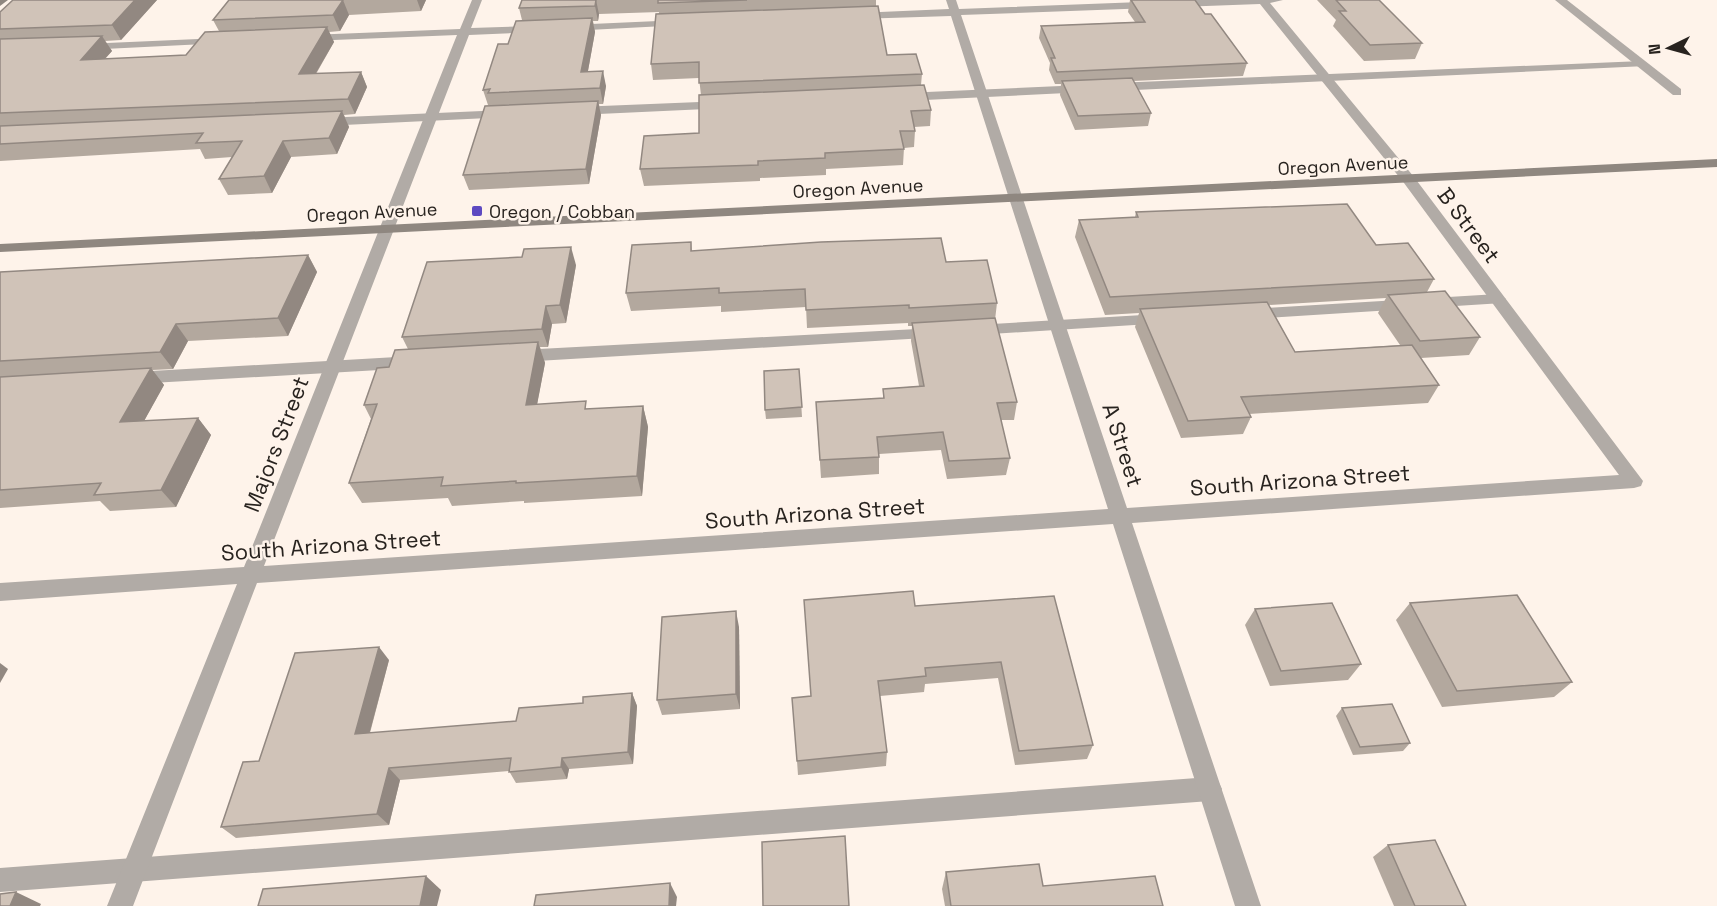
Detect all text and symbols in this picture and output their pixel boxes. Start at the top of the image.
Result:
north arrow [1639,18,1699,78]
text: N [1644,43,1665,56]
street label: Oregon Avenue [1277,150,1409,180]
street label: Oregon Avenue [792,173,924,203]
street label: B Street [1432,182,1506,268]
street label: Oregon Avenue [306,197,438,227]
place label: Oregon / Cobban [489,200,635,223]
marker: Oregon / Cobban [470,204,484,218]
street label: Majors Street [237,372,315,516]
street label: A Street [1096,400,1150,490]
street label: South Arizona Street [1189,458,1411,502]
street label: South Arizona Street [704,491,926,535]
street label: South Arizona Street [220,523,442,567]

